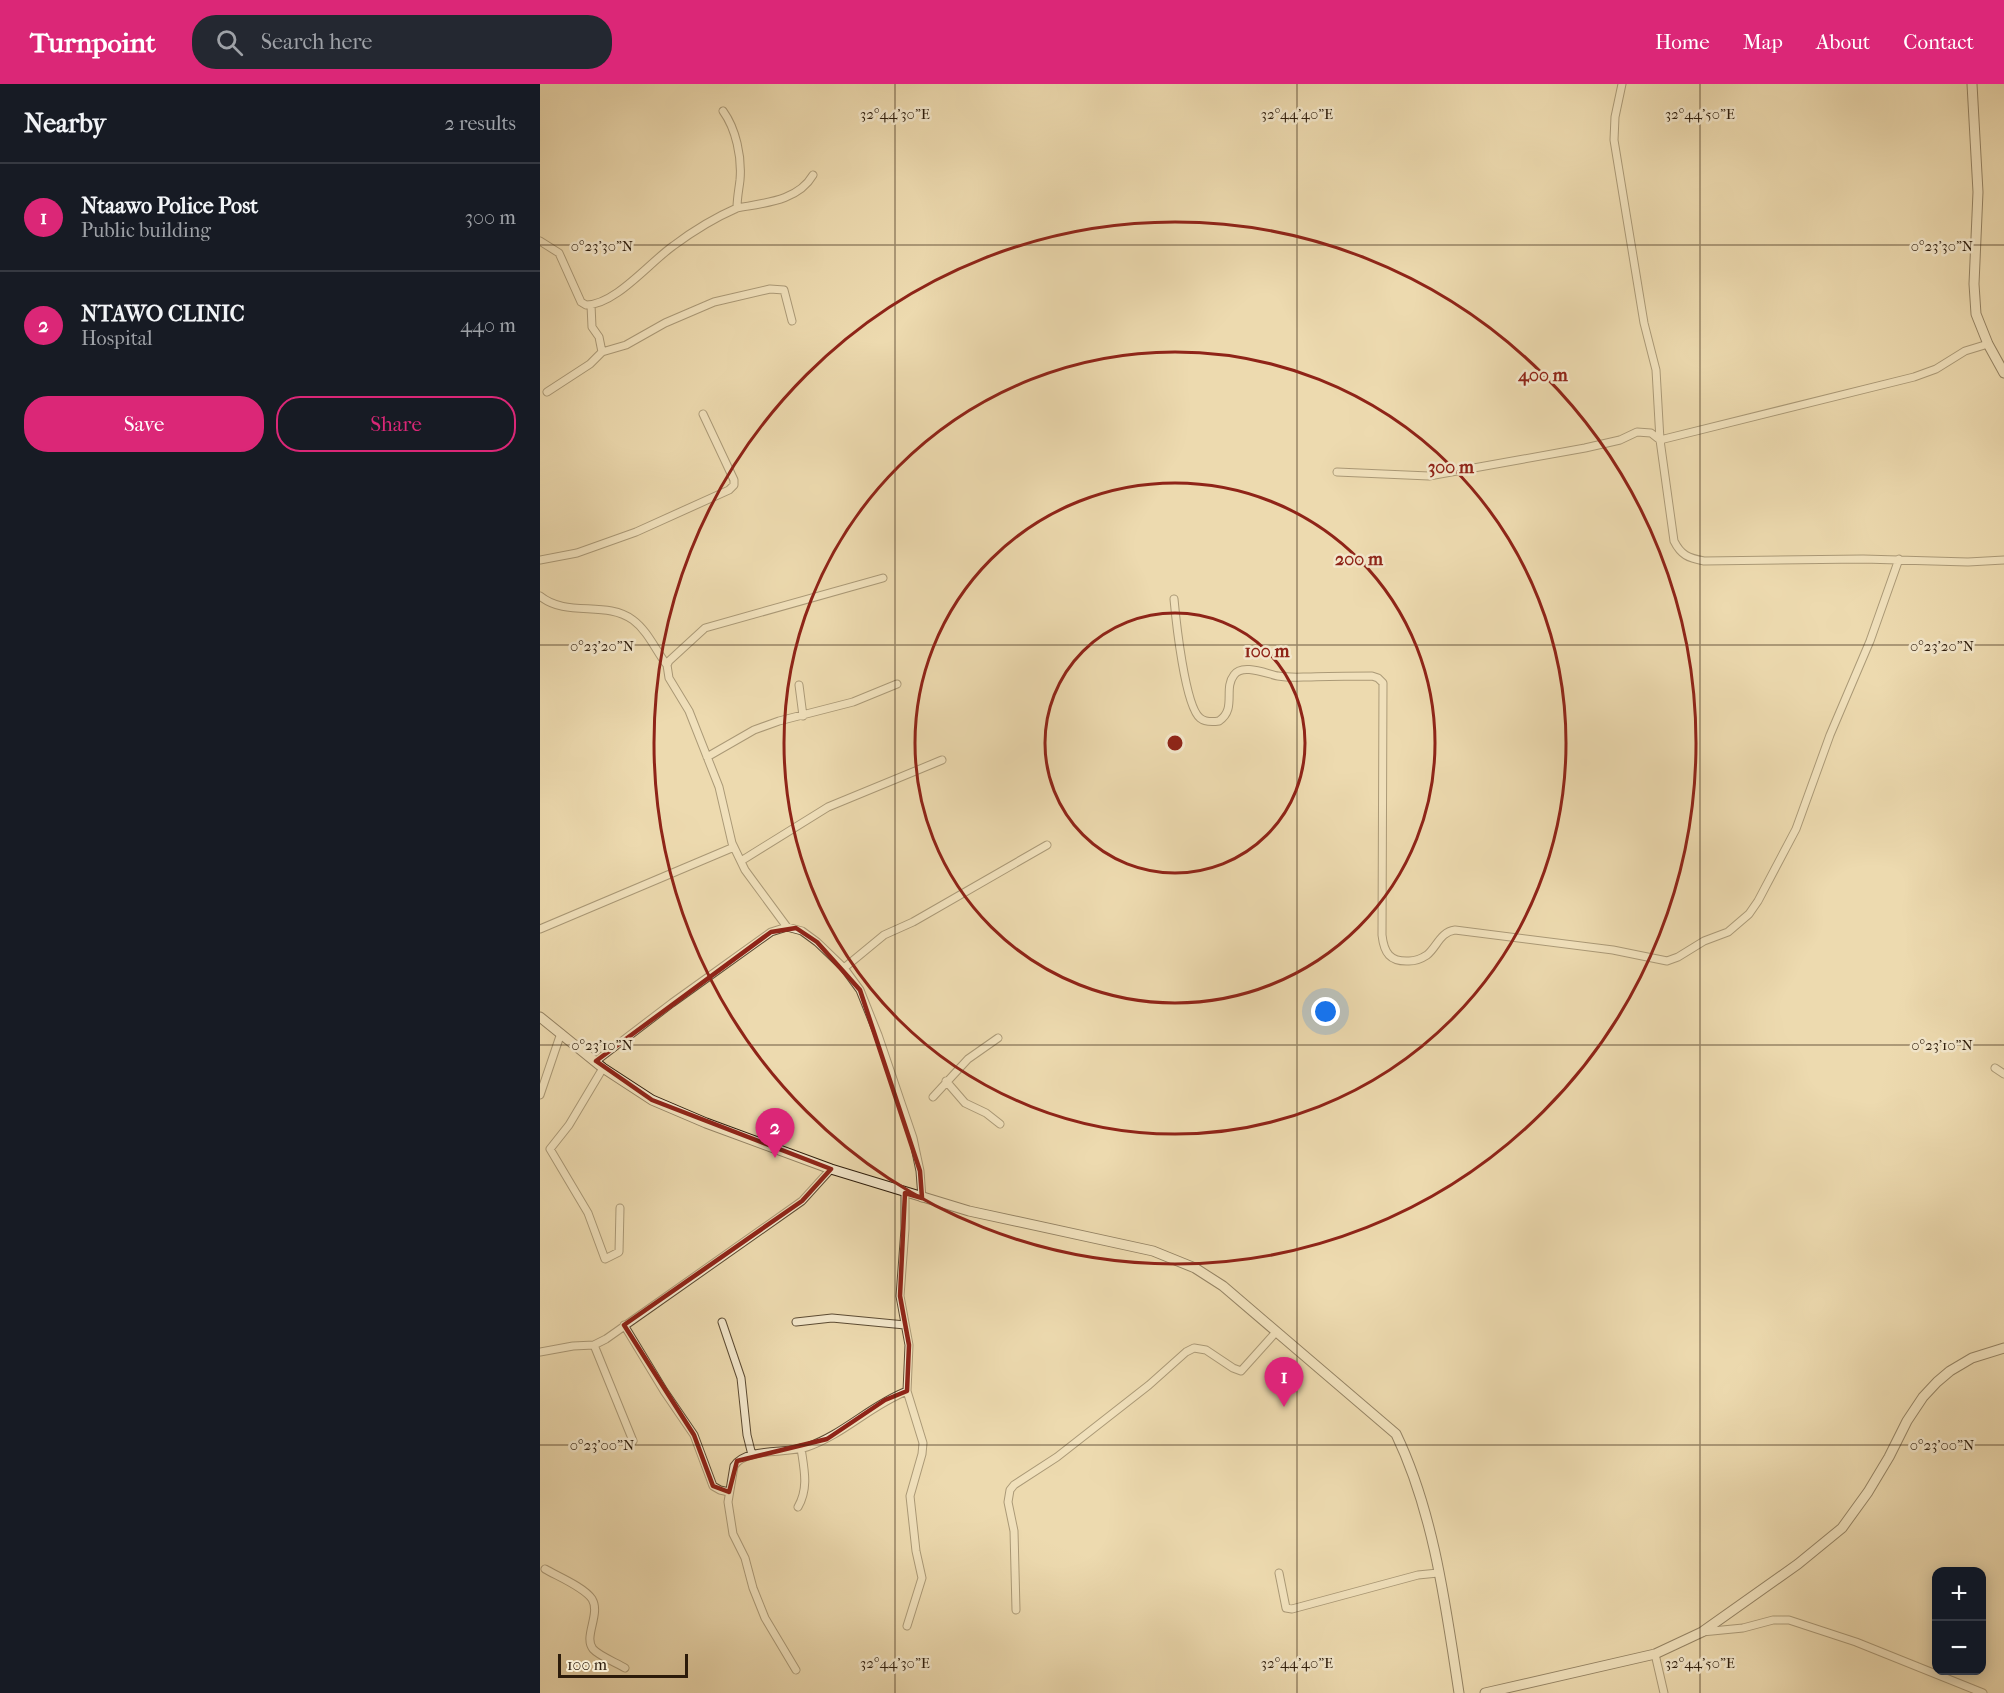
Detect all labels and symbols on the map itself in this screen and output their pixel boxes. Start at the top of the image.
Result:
text: 32°44'30"E [860,105,930,123]
text: 32°44'40"E [1261,105,1333,123]
text: 32°44'50"E [1665,105,1735,123]
text: 0°23'30"N [571,237,634,255]
text: 0°23'30"N [1911,237,1974,255]
text: 400 m [1517,365,1569,386]
text: 300 m [1428,457,1475,478]
text: 200 m [1335,549,1384,570]
text: 0°23'20"N [570,637,635,655]
text: 0°23'20"N [1910,637,1975,655]
text: 100 m [1244,641,1291,662]
centre of rings [1165,733,1185,753]
your location [1311,997,1340,1026]
text: 0°23'10"N [571,1036,633,1054]
text: 0°23'10"N [1911,1036,1973,1054]
pin: 2 [756,1108,794,1158]
pin: 1 [1264,1358,1304,1407]
text: 0°23'00"N [570,1436,635,1454]
text: 0°23'00"N [1910,1436,1975,1454]
scale bar [558,1651,688,1678]
text: 32°44'30"E [860,1654,930,1672]
text: 32°44'40"E [1261,1654,1333,1672]
text: 32°44'50"E [1665,1654,1735,1672]

